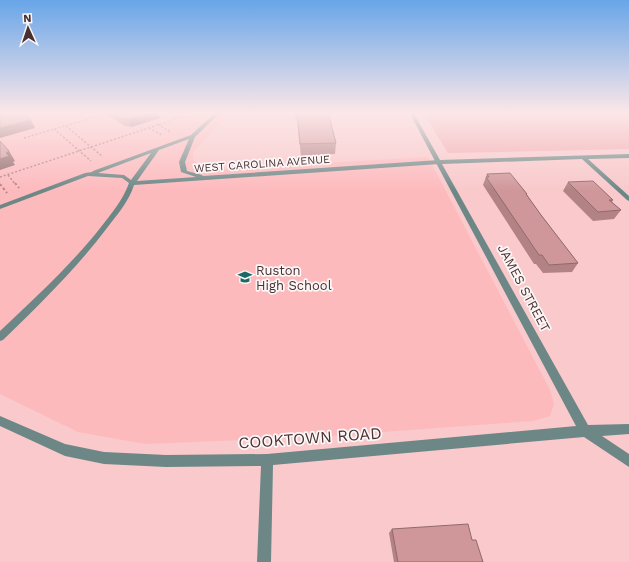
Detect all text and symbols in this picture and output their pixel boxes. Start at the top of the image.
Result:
north arrow [8,8,48,48]
text: N [23,12,32,25]
street label: WEST CAROLINA AVENUE [194,153,330,175]
street label: JAMES STREET [495,242,553,334]
place label: Ruston High School [256,263,332,293]
school or university icon: Ruston High School [237,269,253,285]
street label: COOKTOWN ROAD [238,424,382,452]

